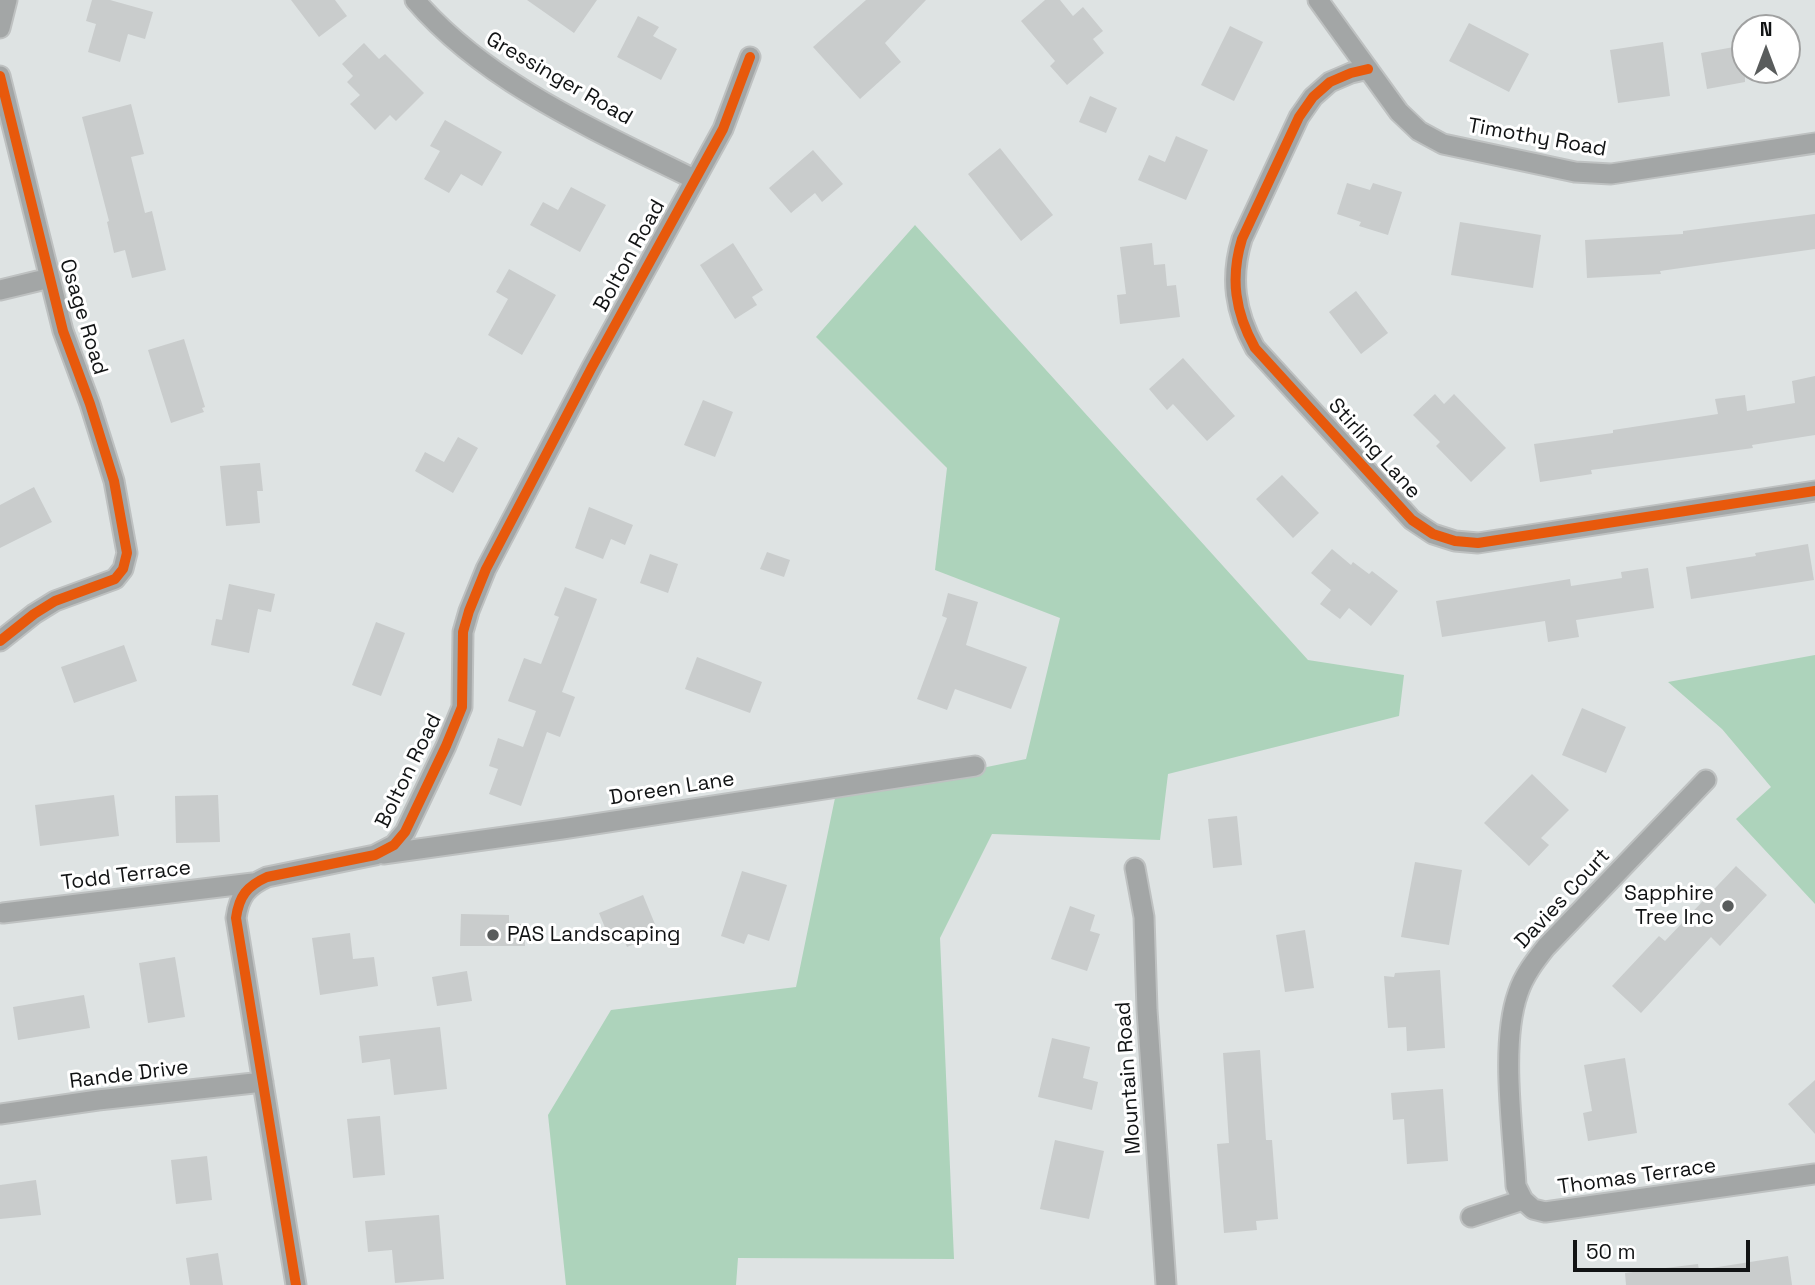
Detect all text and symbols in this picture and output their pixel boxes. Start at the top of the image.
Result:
north arrow [1731,14,1801,84]
text: N [1760,17,1772,42]
street label: Gressinger Road [481,27,637,131]
street label: Timothy Road [1466,113,1608,163]
street label: Bolton Road [589,196,671,316]
street label: Osage Road [53,256,113,378]
street label: Stirling Lane [1322,394,1426,504]
street label: Bolton Road [370,710,448,832]
street label: Doreen Lane [608,767,736,811]
street label: Davies Court [1510,844,1616,954]
street label: Todd Terrace [60,856,192,896]
place label: Sapphire Tree Inc [1624,881,1714,931]
marker: Sapphire Tree Inc [1720,898,1736,914]
place label: PAS Landscaping [507,922,681,948]
marker: PAS Landscaping [485,927,501,943]
street label: Mountain Road [1111,1001,1147,1155]
street label: Rande Drive [68,1055,190,1095]
street label: Thomas Terrace [1556,1153,1718,1201]
scale bar [1577,1226,1754,1270]
text: 50 m [1586,1238,1636,1265]

